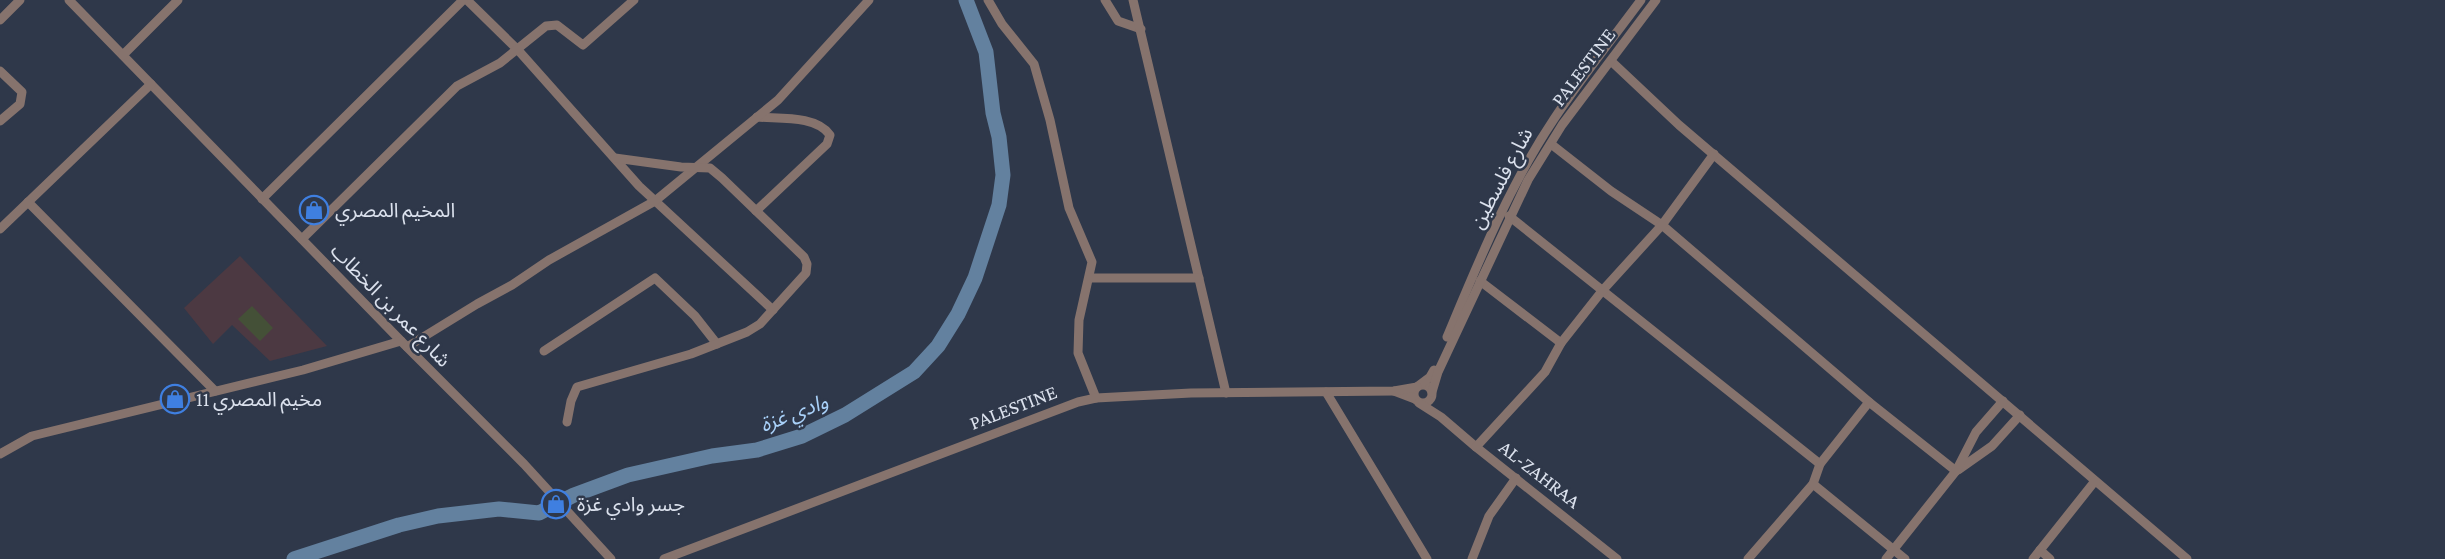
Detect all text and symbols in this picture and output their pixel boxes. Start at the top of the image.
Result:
street label: PALESTINE [1547,24,1619,110]
street label: شارع فلسطين [1465,124,1540,234]
shop icon: المخيم المصري [298,194,330,226]
place label: المخيم المصري [335,199,455,226]
street label: شارع عمر بن الخطاب [324,239,455,374]
street label: PALESTINE [966,380,1060,434]
shop icon: مخيم المصري 11 [159,383,191,415]
place label: مخيم المصري 11 [196,388,322,415]
water label: وادي غزة [757,389,833,441]
street label: AL-ZAHRAA [1495,436,1585,513]
shop icon: جسر وادي غزة [540,488,572,520]
place label: جسر وادي غزة [577,493,685,520]

